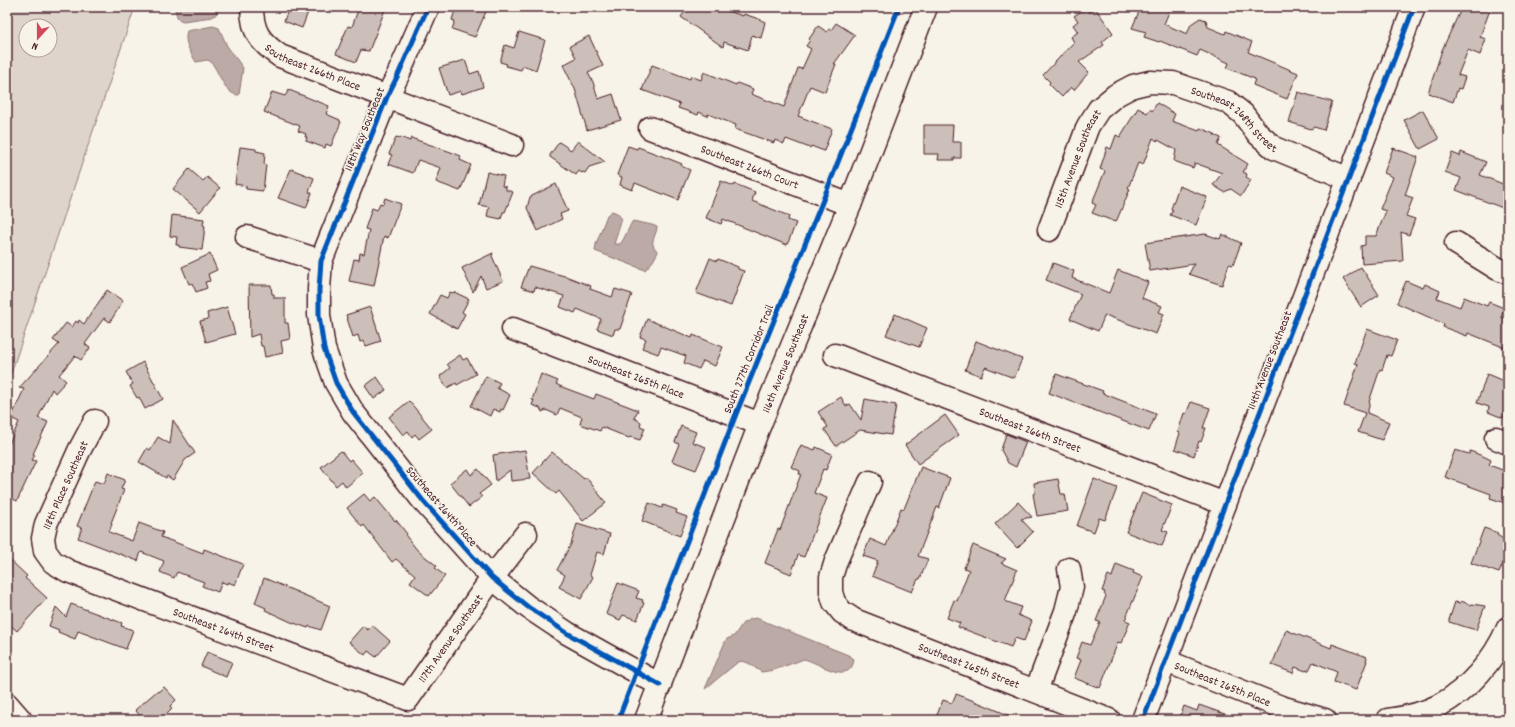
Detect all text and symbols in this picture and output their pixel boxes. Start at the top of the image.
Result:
north arrow [18,18,58,58]
text: N [29,37,41,54]
street label: Southeast 266th Place [260,40,363,96]
street label: Southeast 268th Street [1188,83,1280,158]
street label: 118th Way Southeast [341,85,390,174]
street label: 115th Avenue Southeast [1051,106,1107,211]
street label: Southeast 266th Court [698,141,801,195]
street label: South 277th Corridor Trail [720,302,779,417]
street label: 114th Avenue Southeast [1244,308,1297,412]
street label: 116th Avenue Southeast [758,311,815,416]
street label: Southeast 265th Place [585,351,686,404]
street label: Southeast 266th Street [976,404,1084,458]
street label: 118th Place Southeast [39,438,94,533]
street label: Southeast 264th Place [401,463,481,551]
street label: 117th Avenue Southeast [415,591,489,687]
street label: Southeast 264th Street [170,604,277,658]
street label: Southeast 265th Street [915,639,1022,694]
street label: Southeast 265th Place [1171,658,1273,712]

